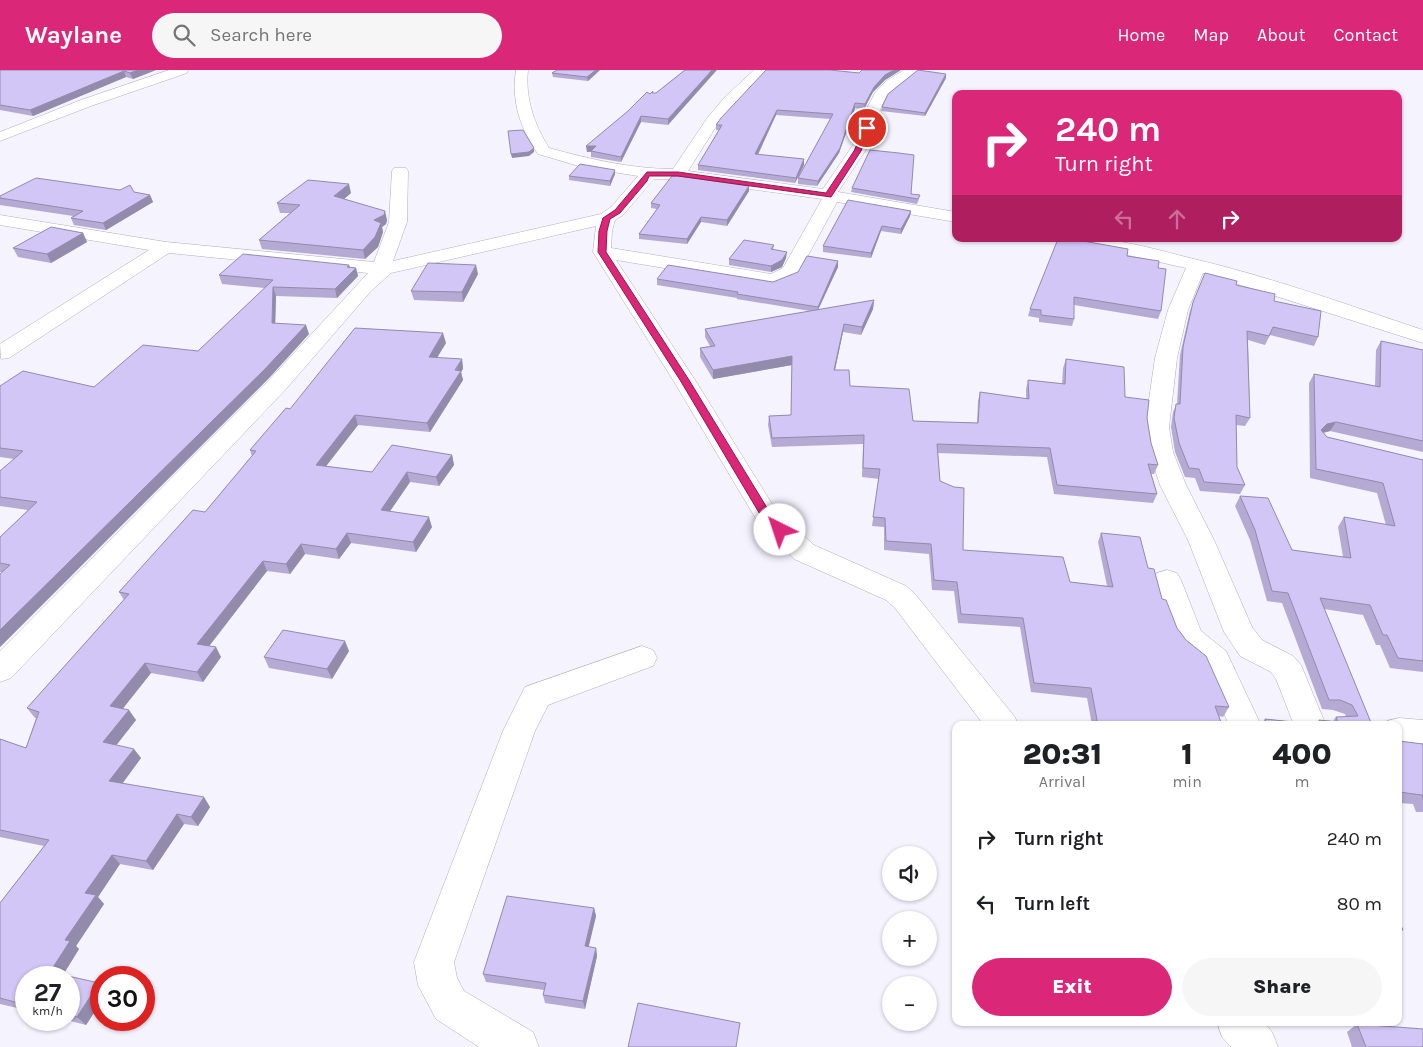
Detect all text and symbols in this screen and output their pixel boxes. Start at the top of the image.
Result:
search box [152,13,502,58]
text: Waylane [25,21,122,49]
icon: search [170,21,198,49]
text: Search here [210,24,312,46]
text: Home [1117,24,1165,46]
text: Map [1193,24,1229,46]
text: About [1257,24,1306,46]
text: Contact [1334,24,1398,46]
pin [846,107,888,149]
text: 240 m [1055,109,1161,150]
icon: right [972,110,1037,175]
icon: arrive [853,114,881,142]
text: Turn right [1055,151,1153,177]
icon: left [1110,205,1138,233]
icon: ahead [1163,205,1191,233]
icon: right [1216,205,1244,233]
position arrow [753,503,805,555]
text: 20:31 [1022,736,1102,772]
text: 1 [1181,736,1193,772]
text: 400 [1272,736,1332,772]
text: Arrival [1039,772,1086,791]
text: min [1172,772,1202,791]
text: m [1294,772,1309,791]
icon: right [972,825,1000,853]
text: Turn right [1015,828,1104,850]
text: 240 m [1327,828,1382,850]
map controls [882,846,937,1031]
button: sound [882,846,937,901]
icon: left [972,890,1000,918]
text: Turn left [1015,893,1090,915]
text: 80 m [1337,893,1382,915]
button: + [882,911,937,966]
button: Exit [972,958,1172,1016]
button: Share [1182,958,1382,1016]
speed limit sign: 30 [90,966,155,1031]
button: − [882,976,937,1031]
text: 27 [34,978,61,1007]
text: km/h [32,1004,63,1018]

